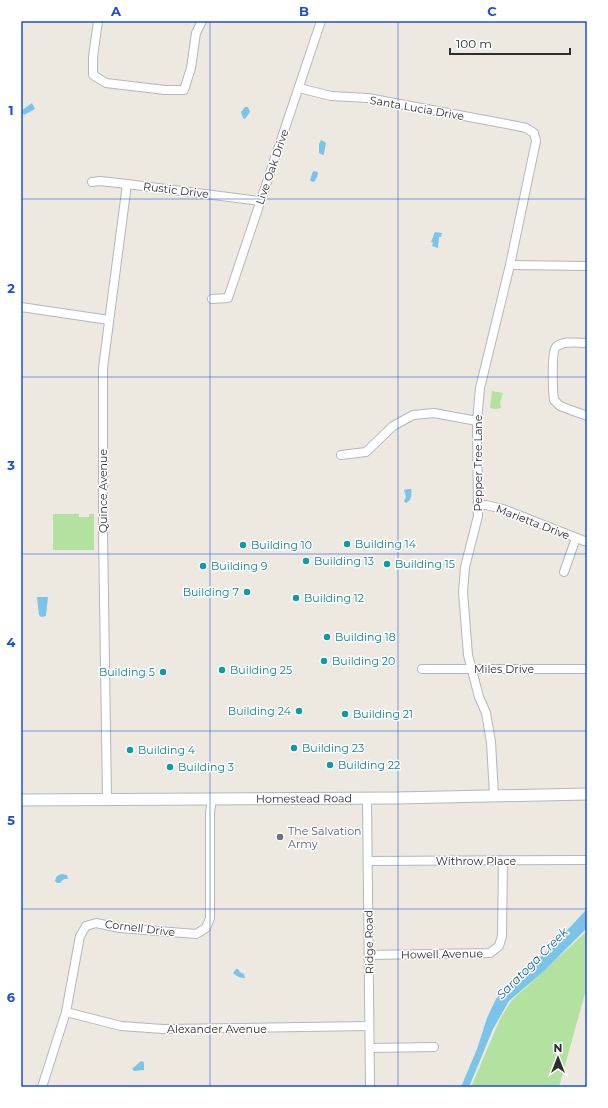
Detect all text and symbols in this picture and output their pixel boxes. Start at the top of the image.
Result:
text: A [110,3,122,19]
text: B [299,3,309,19]
text: C [487,3,497,19]
scale bar [450,30,570,56]
text: 100 m [456,36,492,51]
street label: Santa Lucia Drive [369,93,466,123]
text: 1 [8,102,14,118]
street label: Live Oak Drive [253,127,292,207]
street label: Rustic Drive [142,179,210,201]
text: 2 [7,280,15,296]
street label: Pepper Tree Lane [471,414,485,511]
street label: Quince Avenue [96,449,110,533]
text: 3 [6,457,15,473]
street label: Marietta Drive [494,502,572,543]
place label: Building 14 [355,537,417,551]
place label: Building 10 [251,538,312,552]
marker: Building 14 [342,539,352,549]
marker: Building 10 [238,540,248,550]
place label: Building 13 [314,554,374,568]
marker: Building 13 [301,556,311,566]
place label: Building 15 [395,557,455,571]
place label: Building 9 [211,559,268,573]
marker: Building 15 [382,559,392,569]
marker: Building 9 [198,561,208,571]
place label: Building 7 [183,585,239,599]
marker: Building 7 [242,587,252,597]
place label: Building 12 [304,591,364,605]
marker: Building 12 [291,593,301,603]
place label: Building 18 [335,630,396,644]
marker: Building 18 [322,632,332,642]
text: 4 [7,634,16,650]
place label: Building 20 [332,654,395,668]
marker: Building 20 [319,656,329,666]
street label: Miles Drive [474,662,534,676]
place label: Building 25 [230,663,292,677]
place label: Building 5 [99,665,155,679]
marker: Building 25 [217,665,227,675]
marker: Building 5 [158,667,168,677]
place label: Building 24 [228,704,292,718]
marker: Building 24 [294,706,304,716]
place label: Building 21 [353,707,413,721]
marker: Building 21 [340,709,350,719]
place label: Building 23 [302,741,364,755]
place label: Building 4 [138,743,196,757]
marker: Building 23 [289,743,299,753]
marker: Building 4 [125,745,135,755]
place label: Building 22 [338,758,400,772]
place label: Building 3 [178,760,234,774]
marker: Building 22 [325,760,335,770]
marker: Building 3 [165,762,175,772]
street label: Homestead Road [256,791,352,806]
text: 5 [7,812,15,828]
place label: The Salvation Army [288,824,362,851]
marker: The Salvation Army [275,832,285,842]
street label: Withrow Place [436,854,517,868]
street label: Ridge Road [361,910,377,974]
street label: Cornell Drive [104,917,176,939]
water label: Saratoga Creek [493,924,571,1002]
street label: Howell Avenue [401,946,484,962]
text: 6 [7,989,16,1005]
street label: Alexander Avenue [167,1022,267,1036]
north arrow [538,1038,578,1078]
text: N [554,1041,562,1055]

